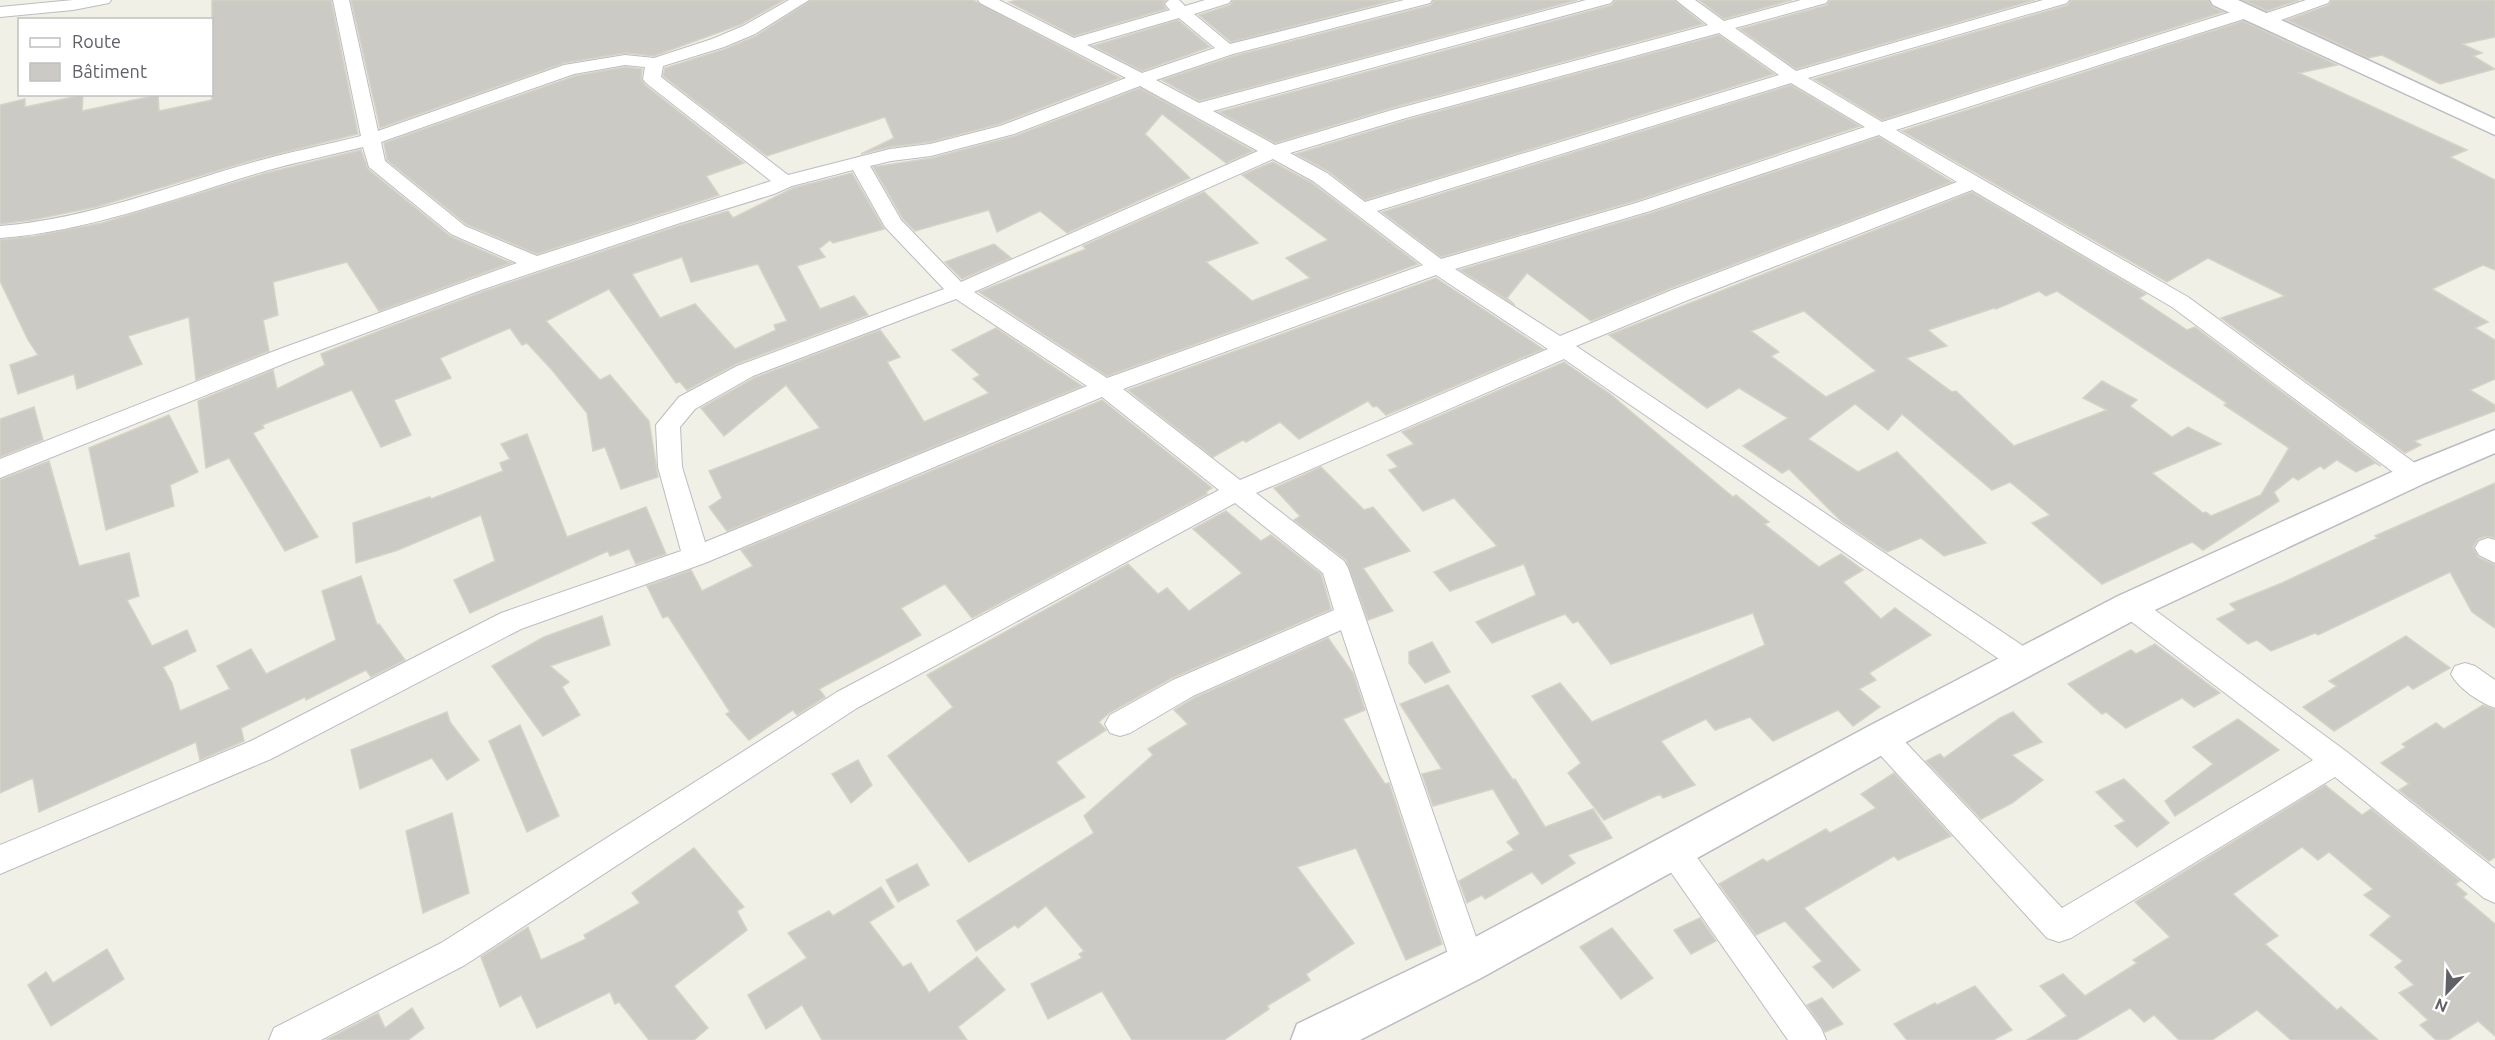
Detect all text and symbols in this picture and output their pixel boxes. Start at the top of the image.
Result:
legend [18,18,213,96]
text: Route [72,31,121,51]
text: Bâtiment [72,61,147,81]
north arrow [2417,962,2477,1022]
text: N [2432,995,2450,1016]

